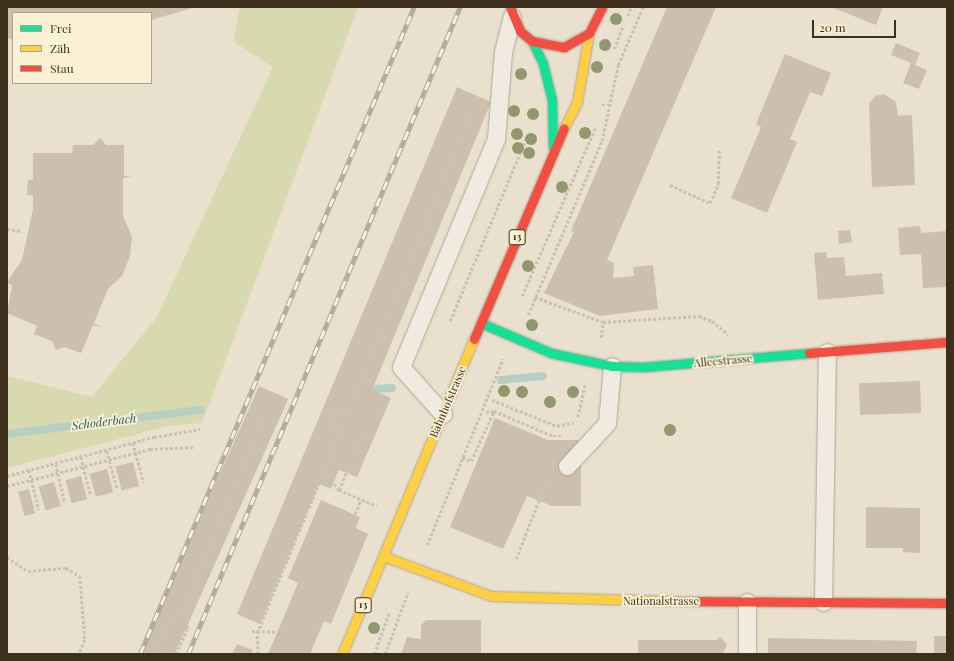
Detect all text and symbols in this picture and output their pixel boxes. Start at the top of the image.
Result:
legend [12,12,152,84]
scale bar [814,12,898,38]
text: 20 m [819,19,846,35]
text: Frei [50,20,72,36]
text: Zäh [50,40,70,56]
text: Stau [50,60,74,76]
road number: 13 [508,229,526,245]
street label: Alleestrasse [693,352,753,370]
street label: Bahnhofstrasse [427,364,469,440]
water label: Schoderbach [71,411,137,433]
street label: Nationalstrasse [623,594,699,608]
road number: 13 [354,597,372,613]

